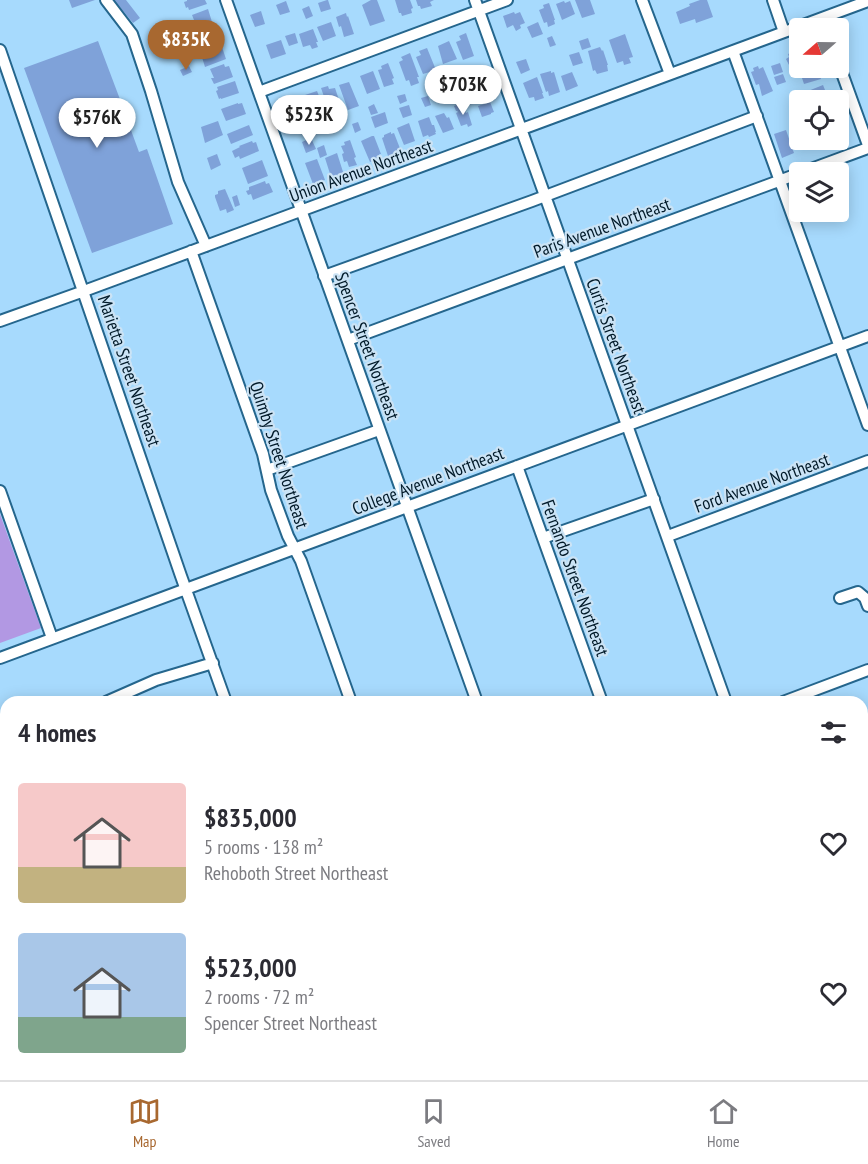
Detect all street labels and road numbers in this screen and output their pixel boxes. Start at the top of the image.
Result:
street label: Union Avenue Northeast [286,134,436,207]
street label: Paris Avenue Northeast [530,192,673,263]
street label: Spencer Street Northeast [330,269,405,423]
street label: Curtis Street Northeast [581,275,652,417]
street label: Marietta Street Northeast [93,292,166,449]
street label: Quimby Street Northeast [245,378,314,531]
street label: College Avenue Northeast [349,441,507,520]
street label: Ford Avenue Northeast [691,447,833,518]
street label: Fernando Street Northeast [537,497,614,659]

